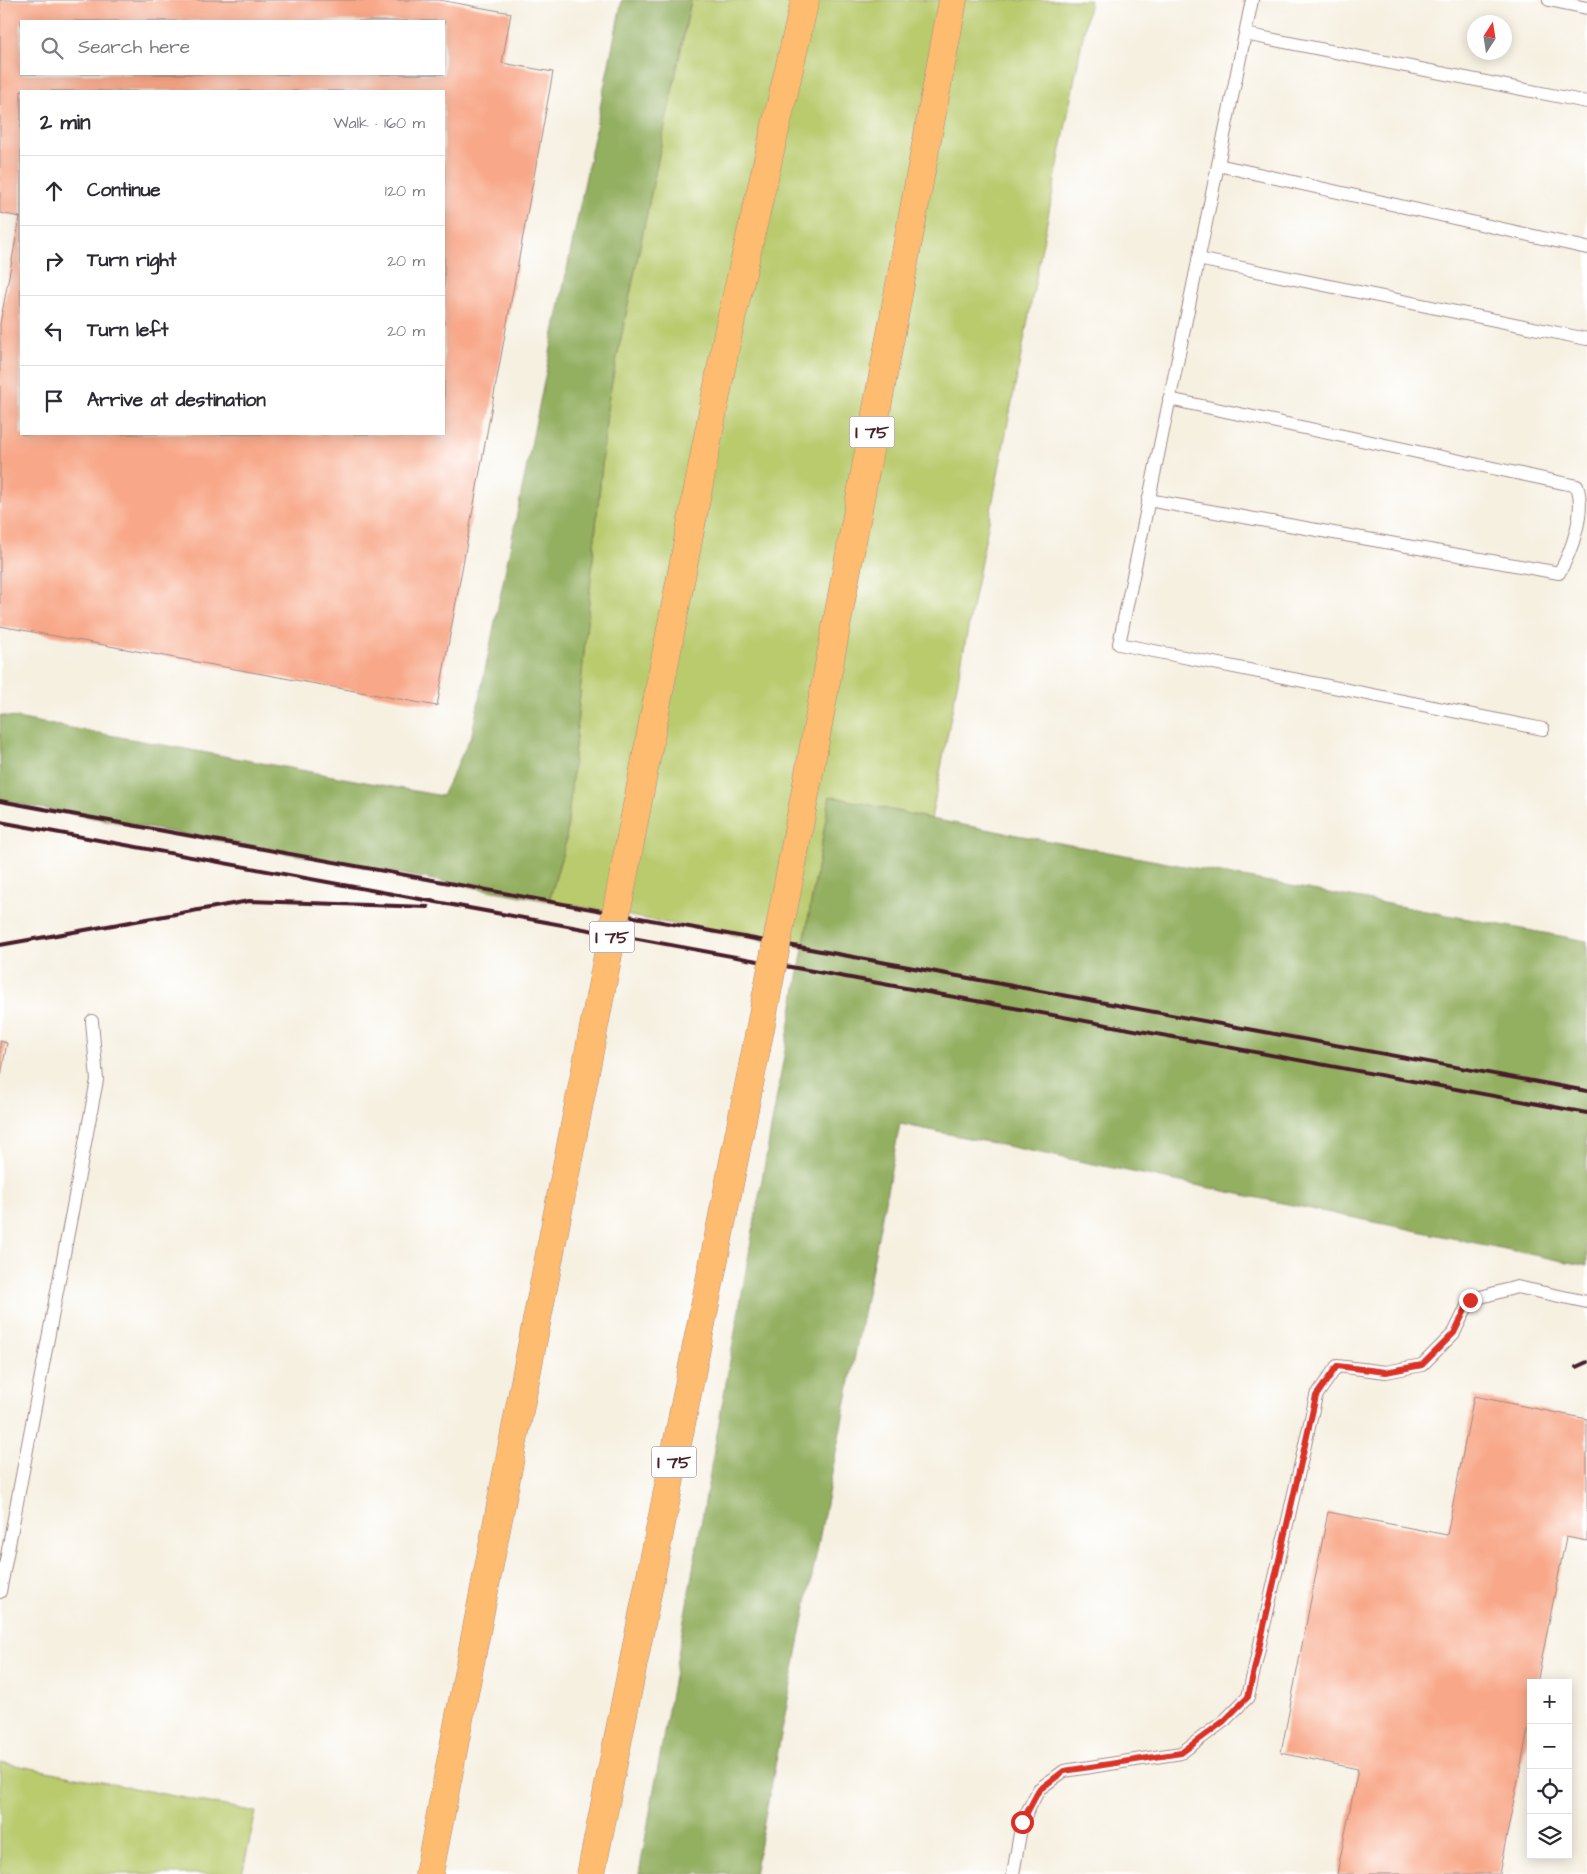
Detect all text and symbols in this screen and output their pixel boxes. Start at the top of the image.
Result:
north arrow [1467,15,1512,60]
search box [20,20,445,75]
icon: search [38,34,66,62]
text: Search here [78,34,190,61]
text: 2 min [40,108,90,137]
text: Walk · 160 m [333,112,425,134]
icon: ahead [40,177,68,205]
text: Continue [87,177,161,204]
text: 120 m [385,180,425,202]
icon: right [40,247,68,275]
text: Turn right [87,247,176,274]
text: 20 m [387,250,425,272]
icon: left [40,317,68,345]
text: Turn left [87,317,168,344]
text: 20 m [387,320,425,342]
icon: arrive [40,387,68,415]
text: Arrive at destination [87,387,266,414]
road number: I 75 [850,417,894,448]
road number: I 75 [590,922,634,952]
route end [1459,1289,1482,1312]
road number: I 75 [652,1446,696,1478]
map controls [1527,1679,1572,1859]
button: + [1527,1679,1572,1724]
button: − [1527,1724,1572,1769]
button: locate [1527,1769,1572,1814]
route start [1011,1811,1034,1834]
button: layers [1527,1814,1572,1859]

